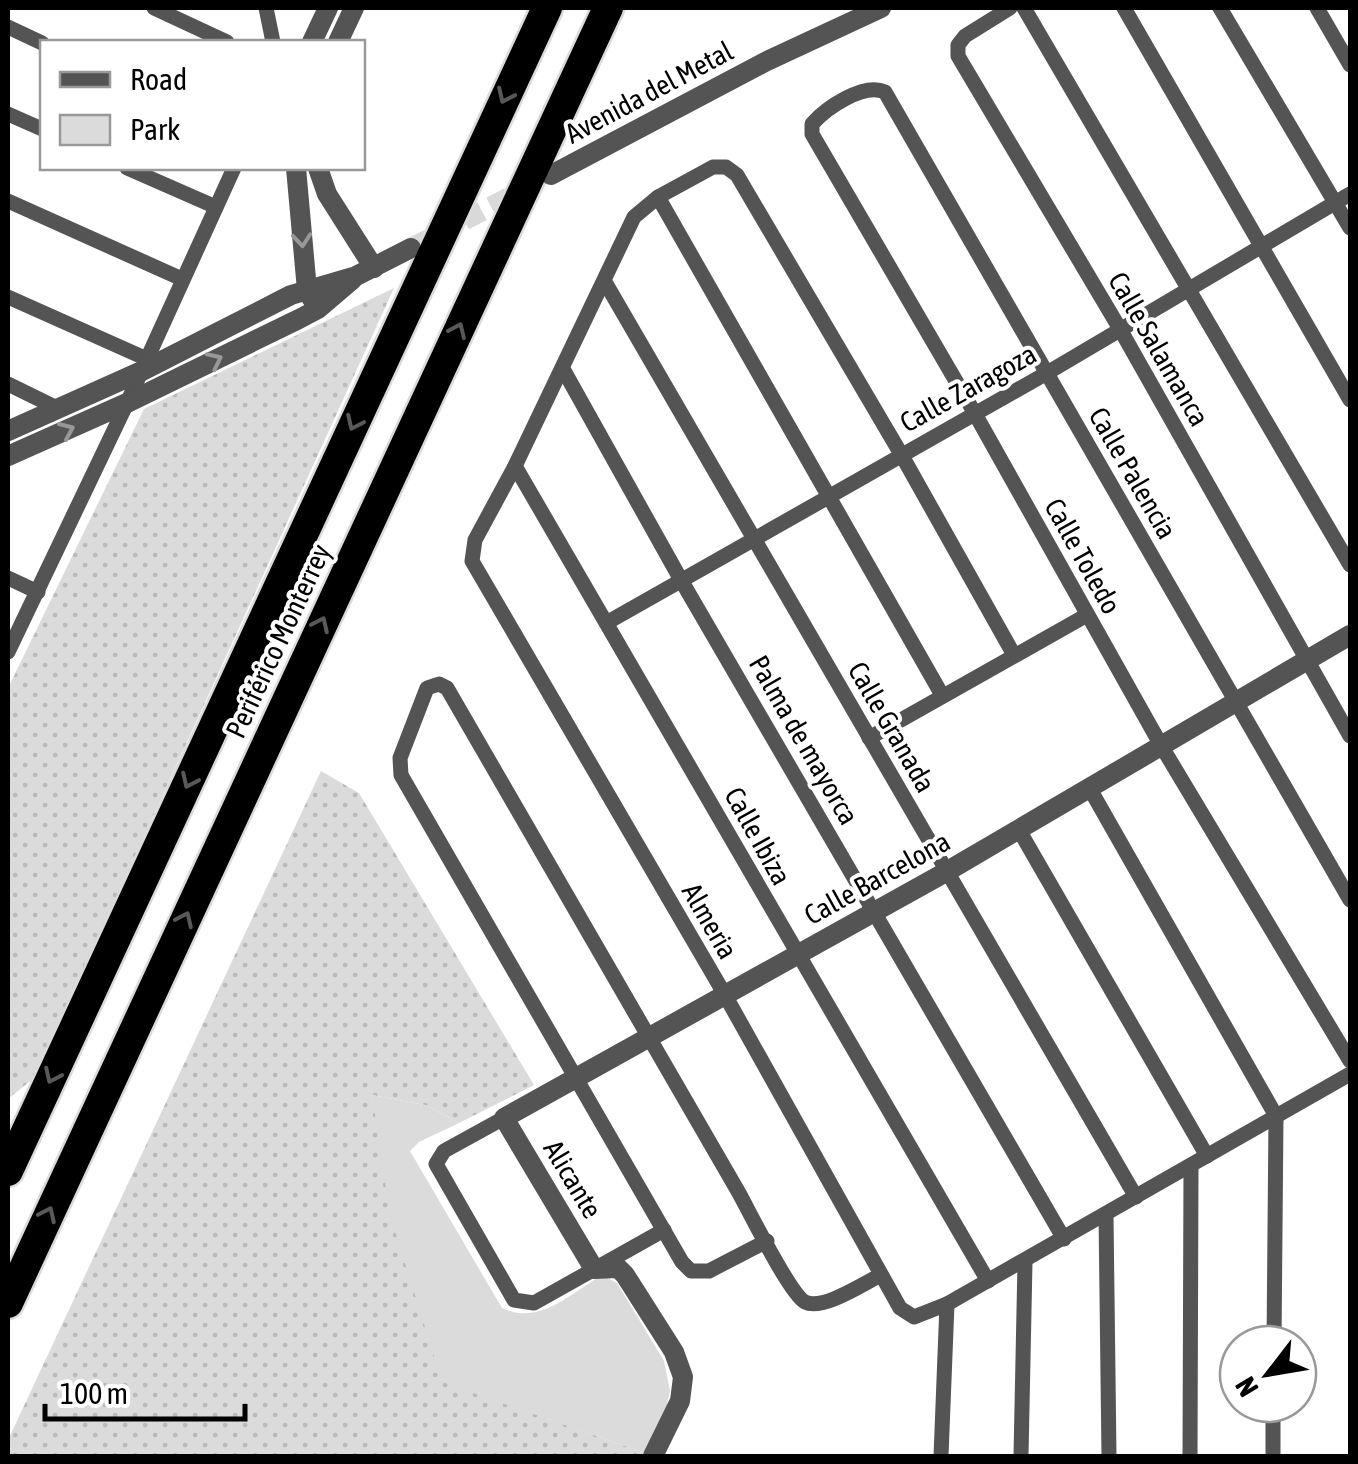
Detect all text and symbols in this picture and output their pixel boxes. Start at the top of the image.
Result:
street label: Avenida del Metal [560,34,739,150]
legend [40,40,365,170]
text: Road [130,62,187,96]
one-way arrow [497,86,517,104]
text: Park [130,112,180,146]
one-way arrow [291,232,313,248]
street label: Calle Salamanca [1102,266,1216,432]
one-way arrow [446,322,466,340]
street label: Calle Zaragoza [894,338,1042,438]
one-way arrow [204,353,222,373]
street label: Calle Palencia [1083,402,1183,544]
one-way arrow [347,413,367,431]
one-way arrow [57,422,75,442]
street label: Calle Toledo [1038,493,1128,619]
street label: Periférico Monterrey [219,539,337,743]
one-way arrow [309,617,329,635]
street label: Palma de mayorca [743,650,865,830]
street label: Calle Granada [842,656,942,798]
one-way arrow [182,771,202,789]
street label: Calle Ibiza [718,782,798,890]
street label: Calle Barcelona [799,825,955,931]
street label: Almeria [676,878,744,964]
one-way arrow [172,912,192,930]
one-way arrow [44,1066,64,1084]
street label: Alicante [537,1134,609,1224]
one-way arrow [36,1207,56,1225]
north arrow [1218,1324,1318,1424]
scale bar [45,1359,245,1421]
text: N [1229,1372,1265,1402]
text: 100 m [60,1376,128,1410]

